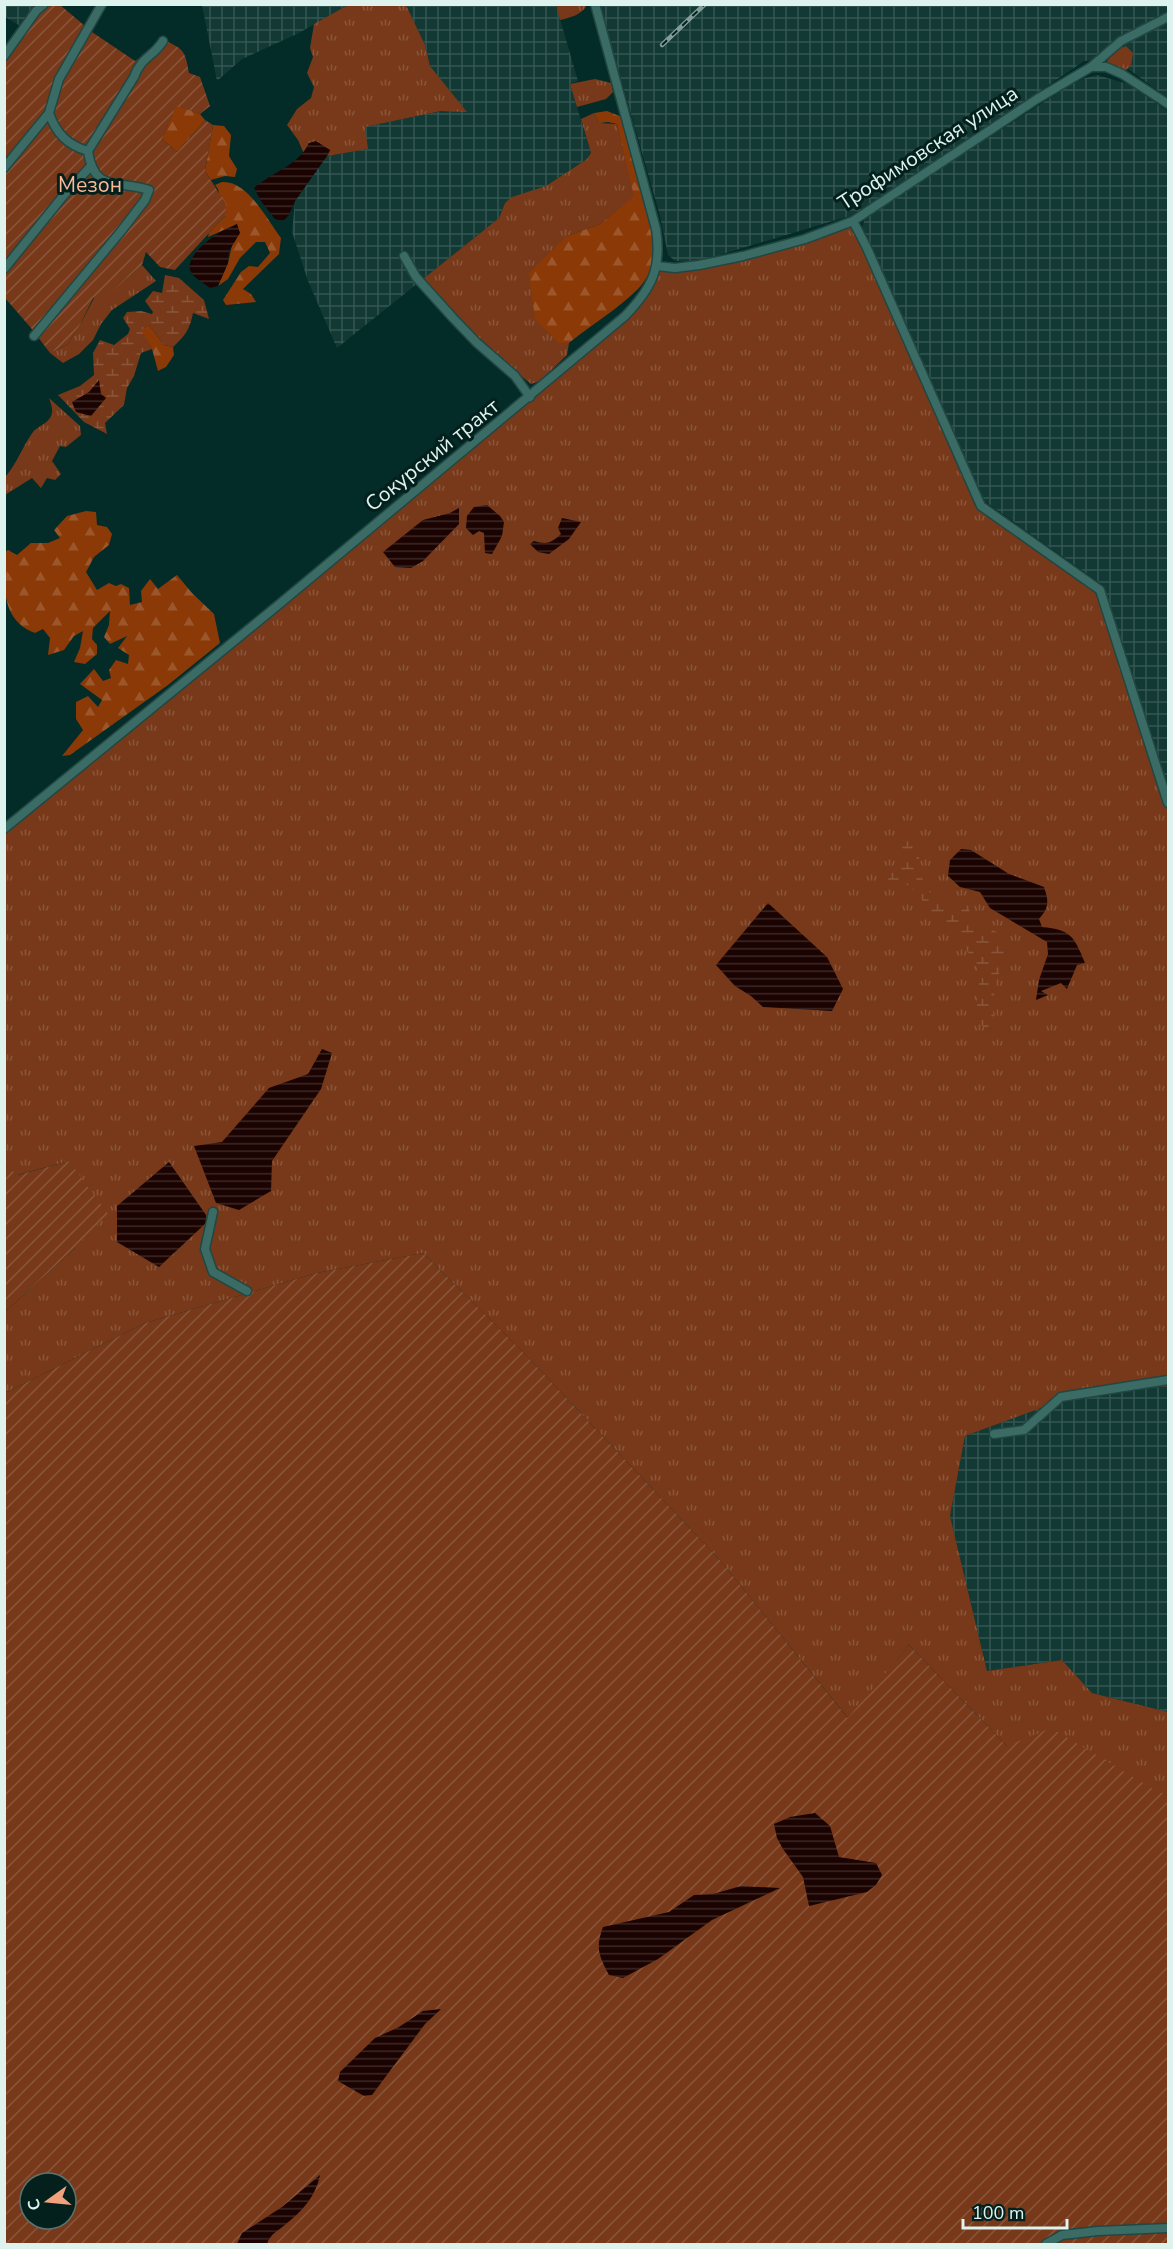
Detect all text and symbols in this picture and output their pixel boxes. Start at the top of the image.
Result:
street label: Трофимовская улица [833,79,1023,217]
park label: Мезон [58,171,122,199]
street label: Сокурский тракт [359,392,505,518]
north arrow [18,2171,78,2231]
scale bar [963,2192,1066,2230]
text: С [22,2196,47,2213]
text: 100 m [972,2201,1024,2225]

